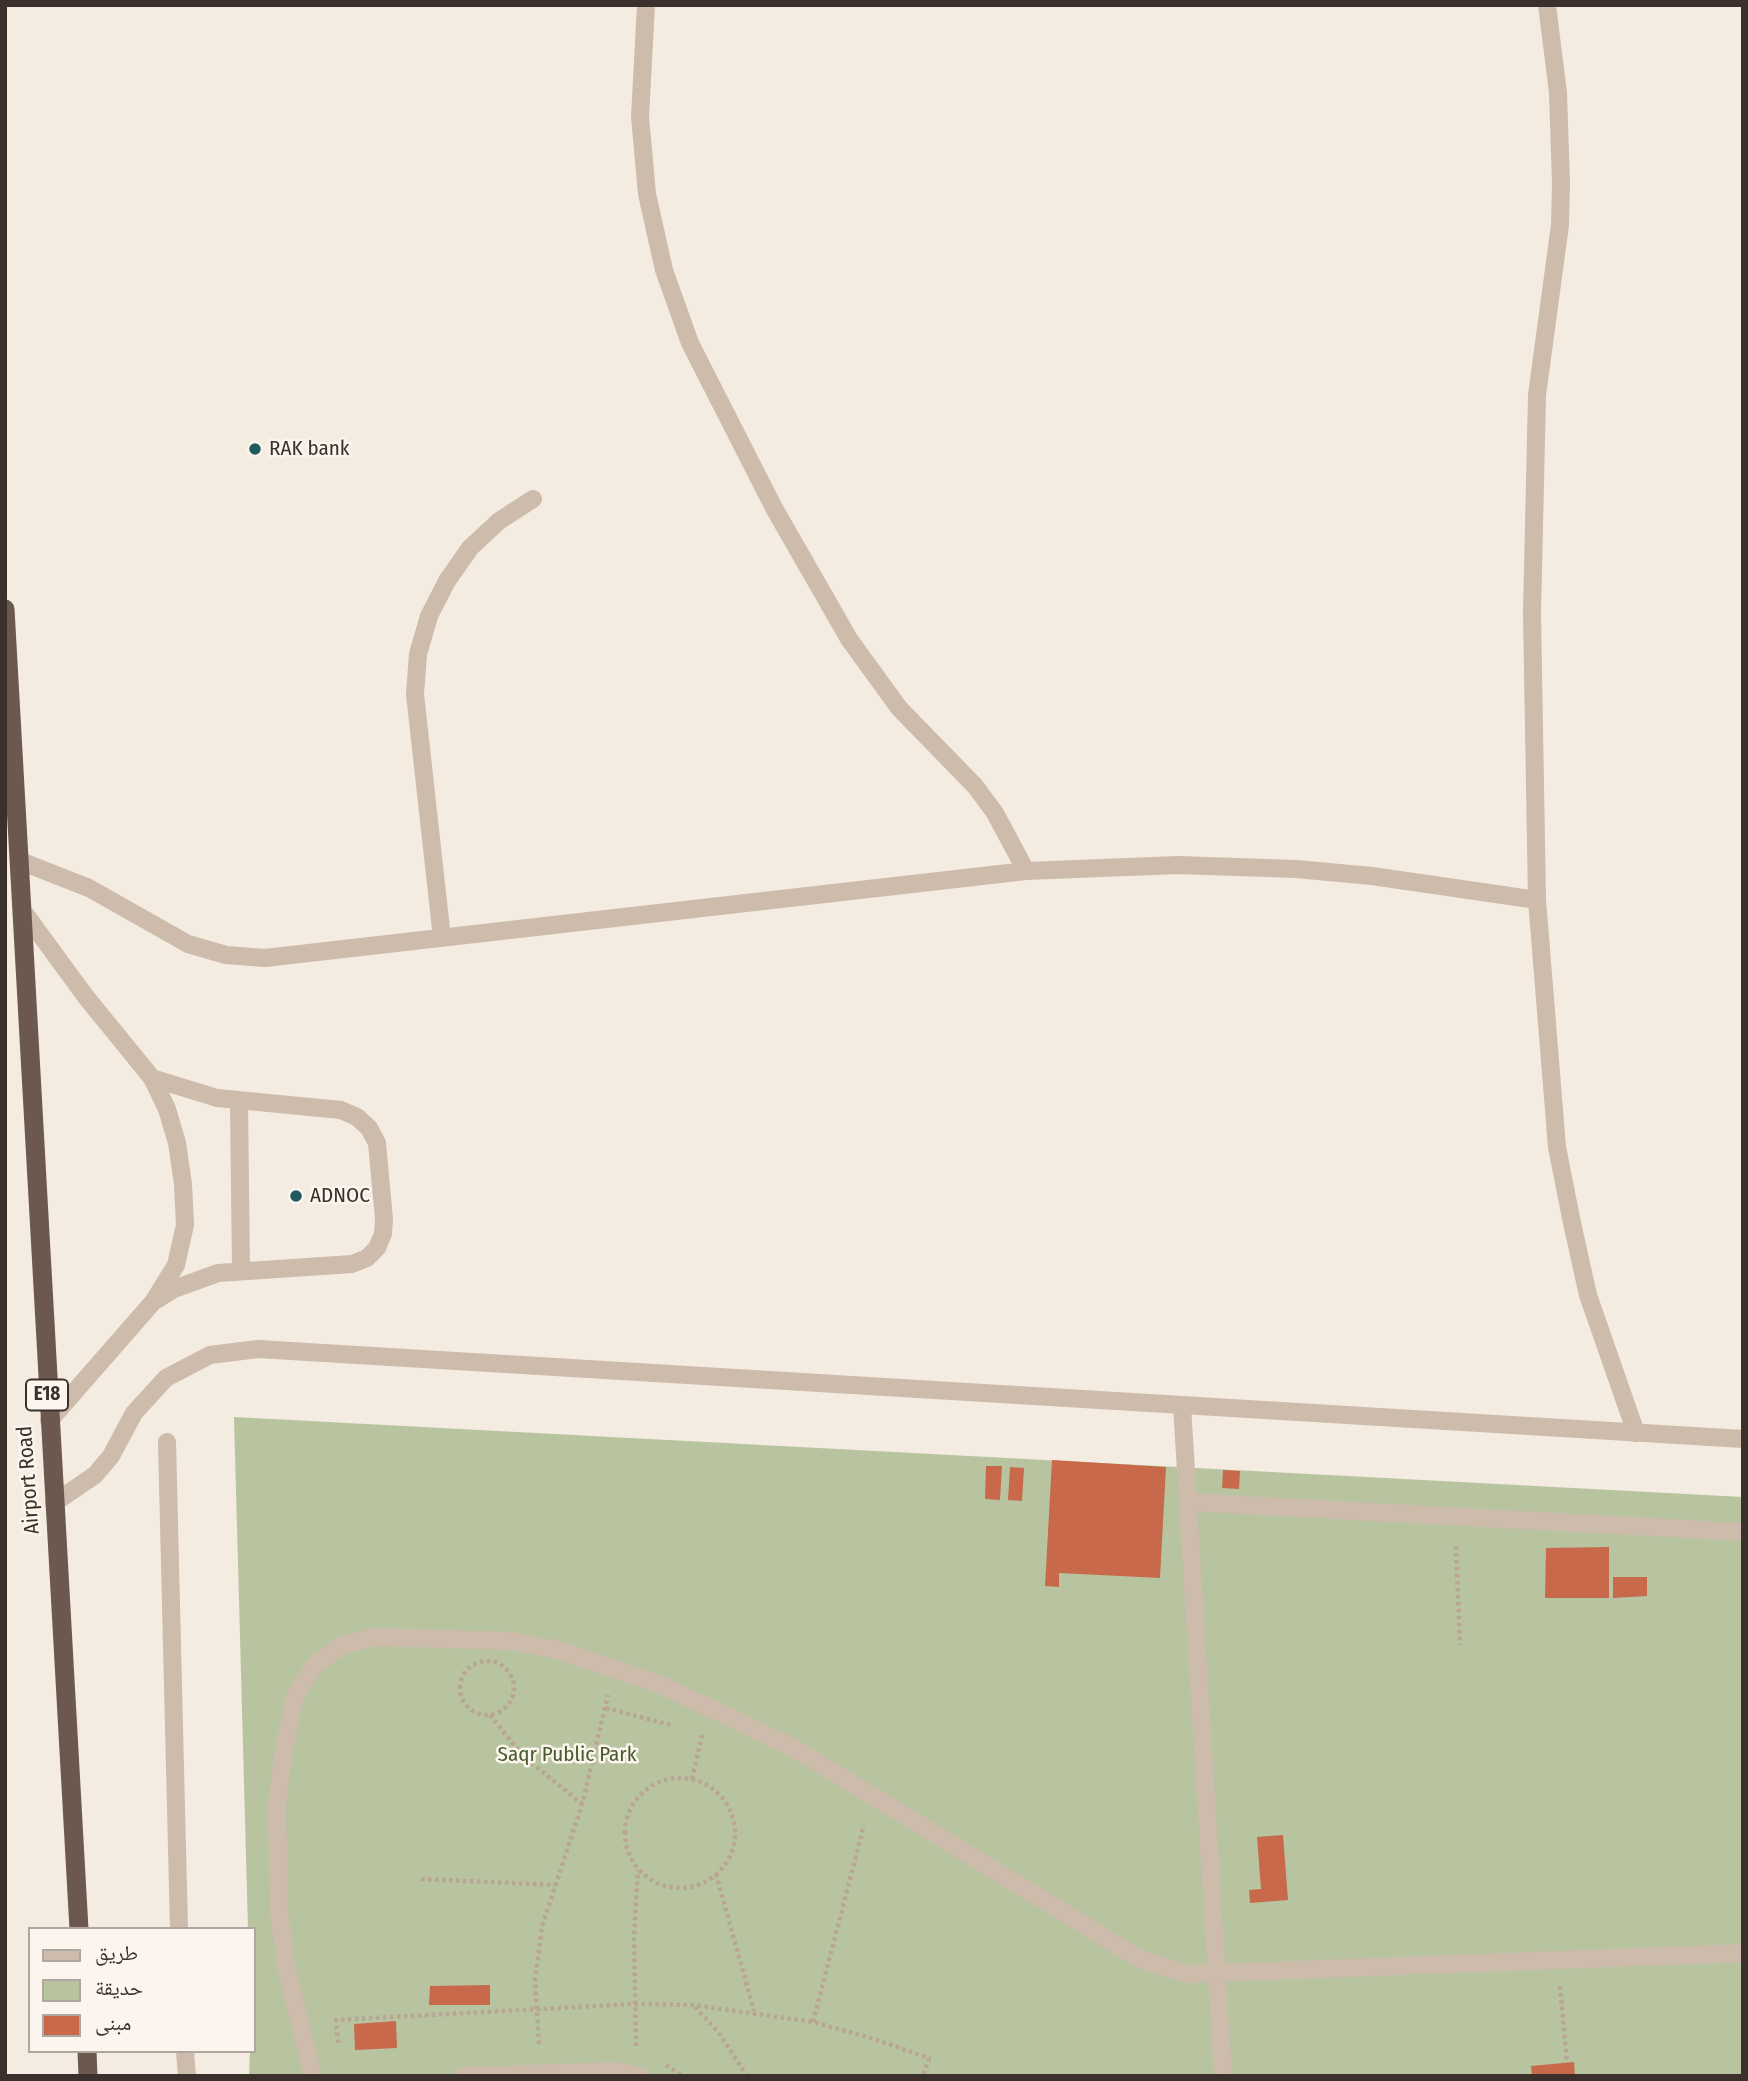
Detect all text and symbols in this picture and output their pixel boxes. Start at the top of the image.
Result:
place label: RAK bank [269,436,350,462]
marker: RAK bank [247,441,263,457]
place label: ADNOC [310,1183,370,1209]
marker: ADNOC [288,1188,304,1204]
road number: E18 [26,1380,68,1410]
street label: Airport Road [13,1425,45,1535]
park label: Saqr Public Park [498,1742,636,1768]
legend [28,1927,256,2053]
text: طريق [95,1940,138,1966]
text: حديقة [95,1975,143,2001]
text: مبنى [95,2010,131,2036]

